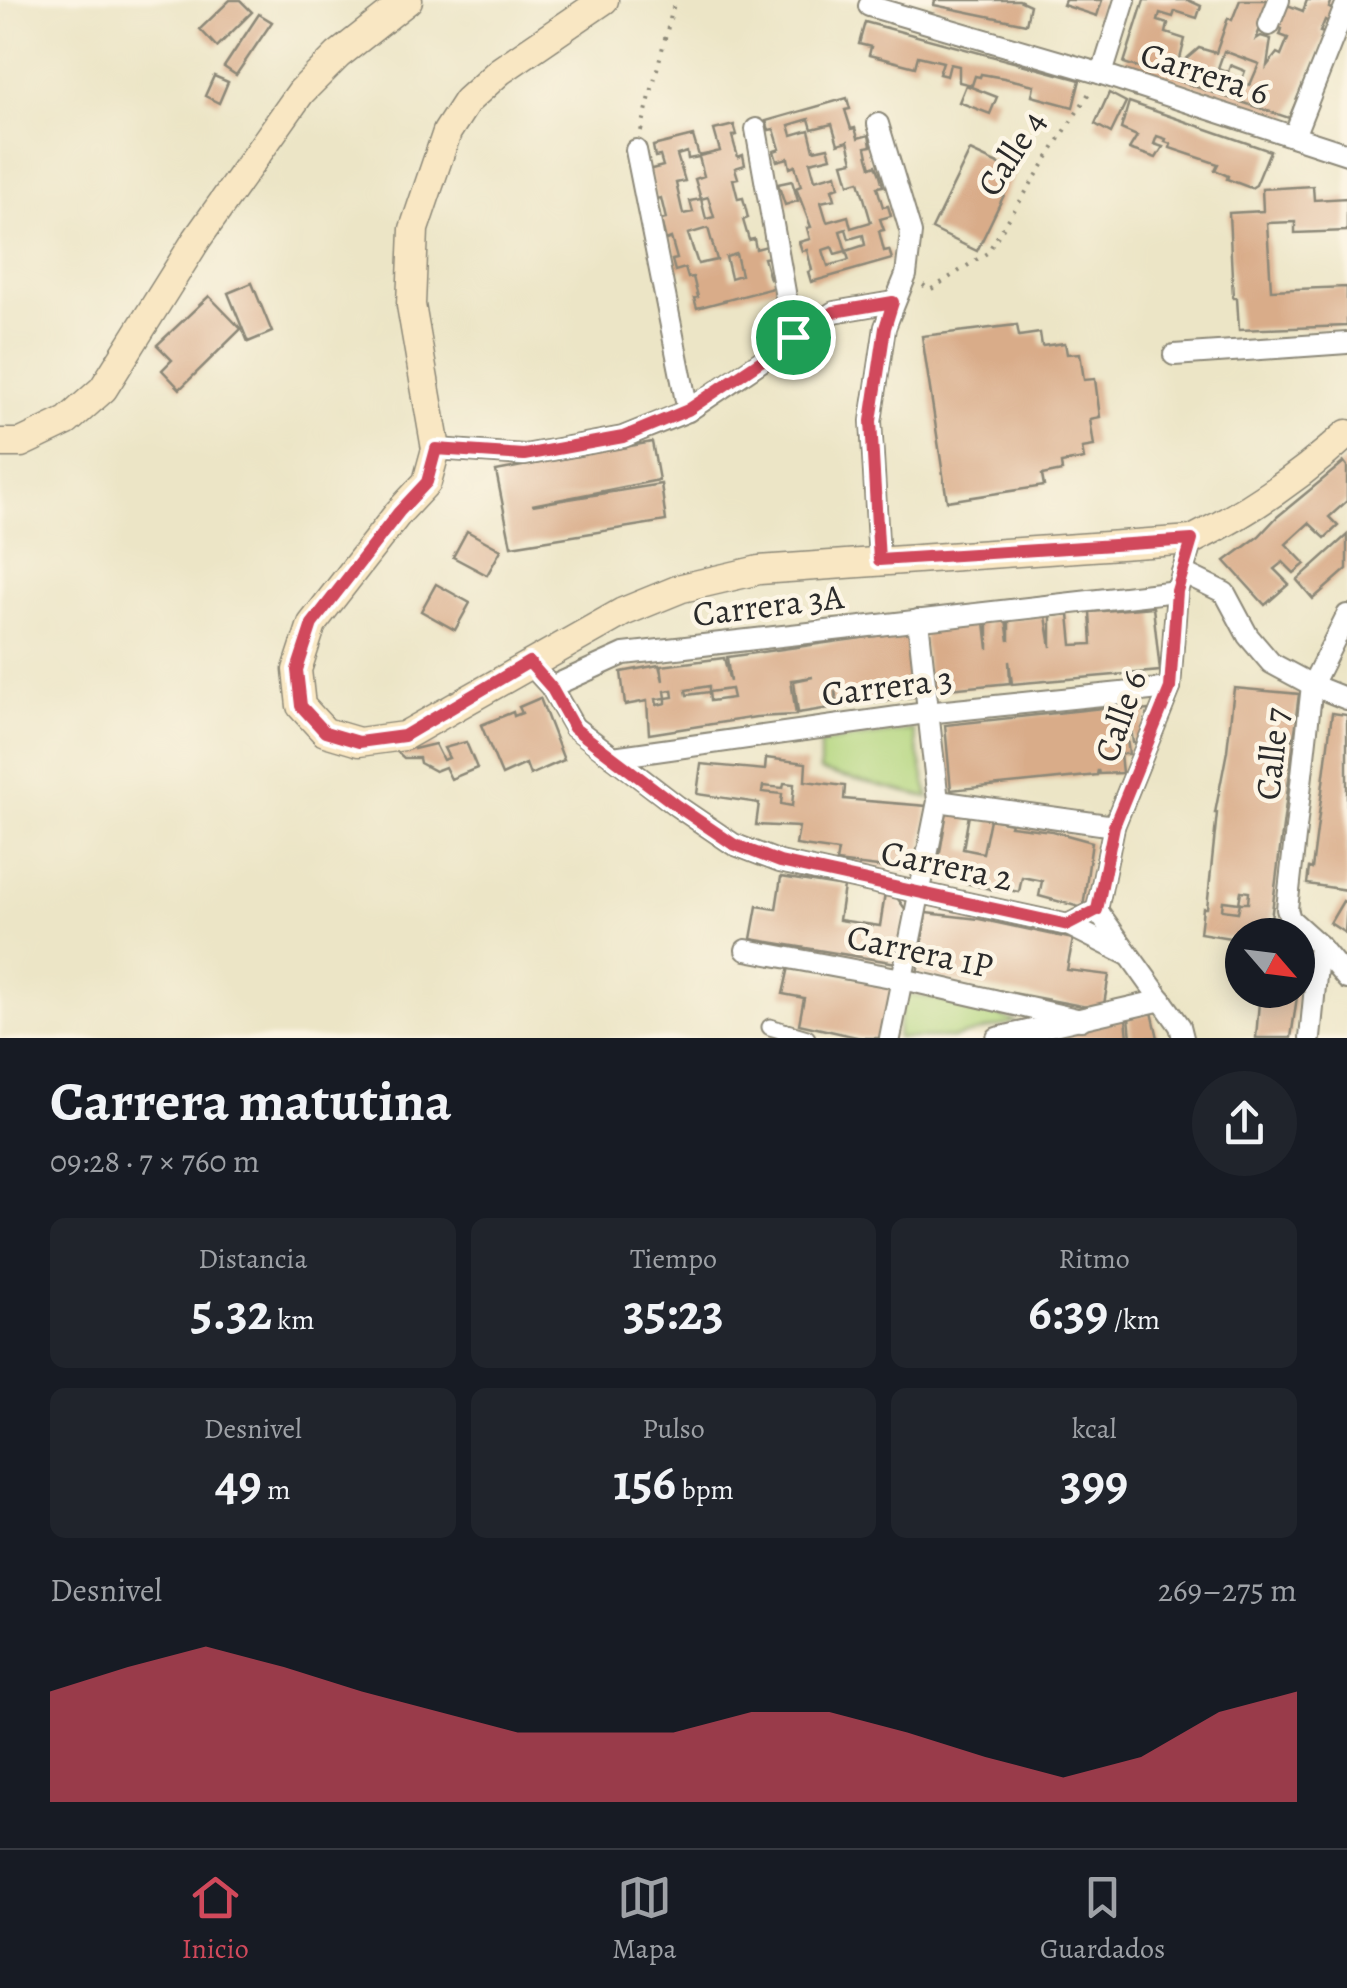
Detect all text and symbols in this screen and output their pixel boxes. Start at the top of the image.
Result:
street label: Carrera 6 [1134,30,1276,116]
street label: Calle 4 [965,101,1057,205]
pin [751,295,836,380]
icon: arrive [766,310,821,365]
street label: Carrera 3A [690,572,847,638]
street label: Carrera 3 [819,654,955,718]
street label: Calle 6 [1082,664,1158,768]
street label: Calle 7 [1243,705,1301,803]
street label: Carrera 2 [877,828,1017,902]
street label: Carrera 1P [843,912,997,990]
north arrow [1225,918,1315,1008]
map controls [1225,918,1315,1008]
text: Carrera matutina [50,1064,451,1139]
button: share [1192,1071,1297,1176]
text: 09:28 · 7 × 760 m [50,1139,260,1183]
text: Distancia [198,1240,307,1278]
text: Tiempo [630,1240,717,1278]
text: Ritmo [1059,1240,1130,1278]
text: 5.32 [191,1278,272,1346]
text: 35:23 [623,1278,724,1346]
text: 6:39 [1028,1278,1108,1346]
text: km [272,1301,315,1339]
text: /km [1108,1301,1160,1339]
text: Desnivel [204,1410,302,1448]
text: Pulso [642,1410,705,1448]
text: kcal [1072,1410,1117,1448]
text: 49 [215,1448,262,1516]
text: 156 [613,1448,676,1516]
text: 399 [1060,1448,1128,1516]
text: m [262,1471,291,1509]
text: bpm [676,1471,734,1509]
text: Desnivel [50,1568,162,1612]
text: 269–275 m [1158,1568,1297,1612]
tab: Inicio [182,1870,249,1968]
tab: Mapa [612,1870,677,1968]
tab: Guardados [1040,1870,1165,1968]

